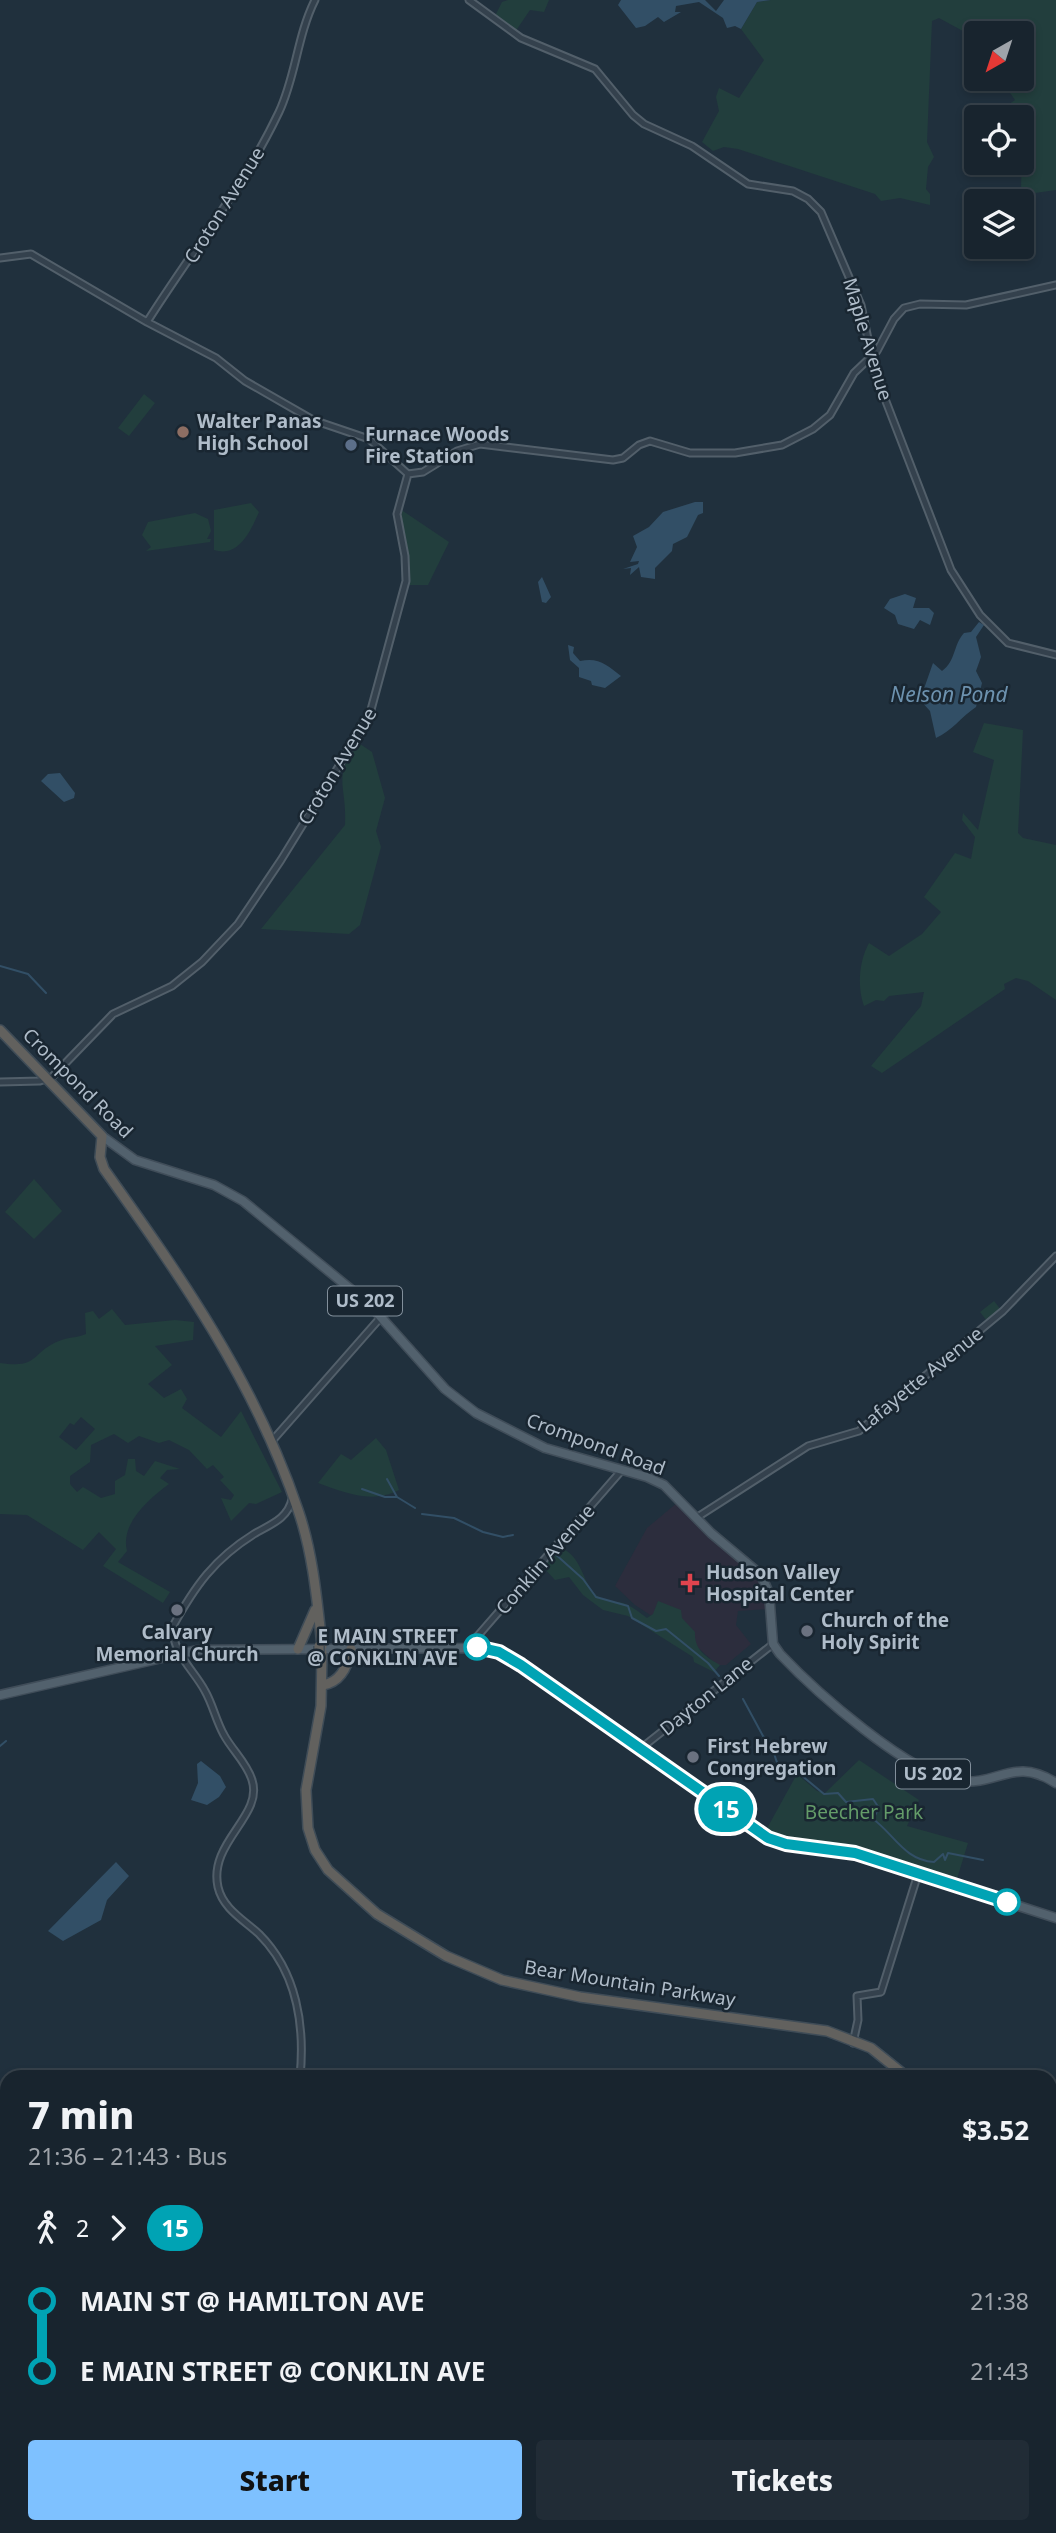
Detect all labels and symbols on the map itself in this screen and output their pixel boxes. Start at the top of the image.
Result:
north arrow [964,21,1034,91]
street label: Croton Avenue [178,142,270,268]
street label: Maple Avenue [837,275,899,403]
place label: Walter Panas High School [197,408,322,456]
place label: Furnace Woods Fire Station [365,421,509,469]
marker: Walter Panas High School [175,424,191,440]
marker: Furnace Woods Fire Station [343,437,359,453]
water label: Nelson Pond [890,680,1008,708]
street label: Croton Avenue [292,702,382,830]
street label: Crompond Road [17,1022,139,1144]
road number: US 202 [328,1286,402,1316]
street label: Lafayette Avenue [852,1320,988,1438]
street label: Crompond Road [523,1407,669,1481]
street label: Conklin Avenue [490,1498,600,1620]
place label: Hudson Valley Hospital Center [706,1559,854,1607]
marker: Hudson Valley Hospital Center [680,1573,700,1593]
marker: Calvary Memorial Church [169,1602,185,1618]
place label: Church of the Holy Spirit [821,1607,949,1655]
place label: Calvary Memorial Church [96,1619,258,1667]
place label: E MAIN STREET @ CONKLIN AVE [307,1623,458,1671]
marker: Church of the Holy Spirit [799,1623,815,1639]
marker: E MAIN STREET @ CONKLIN AVE [464,1634,490,1660]
street label: Dayton Lane [654,1651,758,1741]
place label: First Hebrew Congregation [707,1733,836,1781]
marker: First Hebrew Congregation [685,1749,701,1765]
road number: US 202 [896,1759,970,1788]
line badge: 15 [694,1786,758,1832]
park label: Beecher Park [805,1799,923,1825]
unlabelled marker [994,1889,1020,1915]
street label: Bear Mountain Parkway [523,1953,738,2013]

